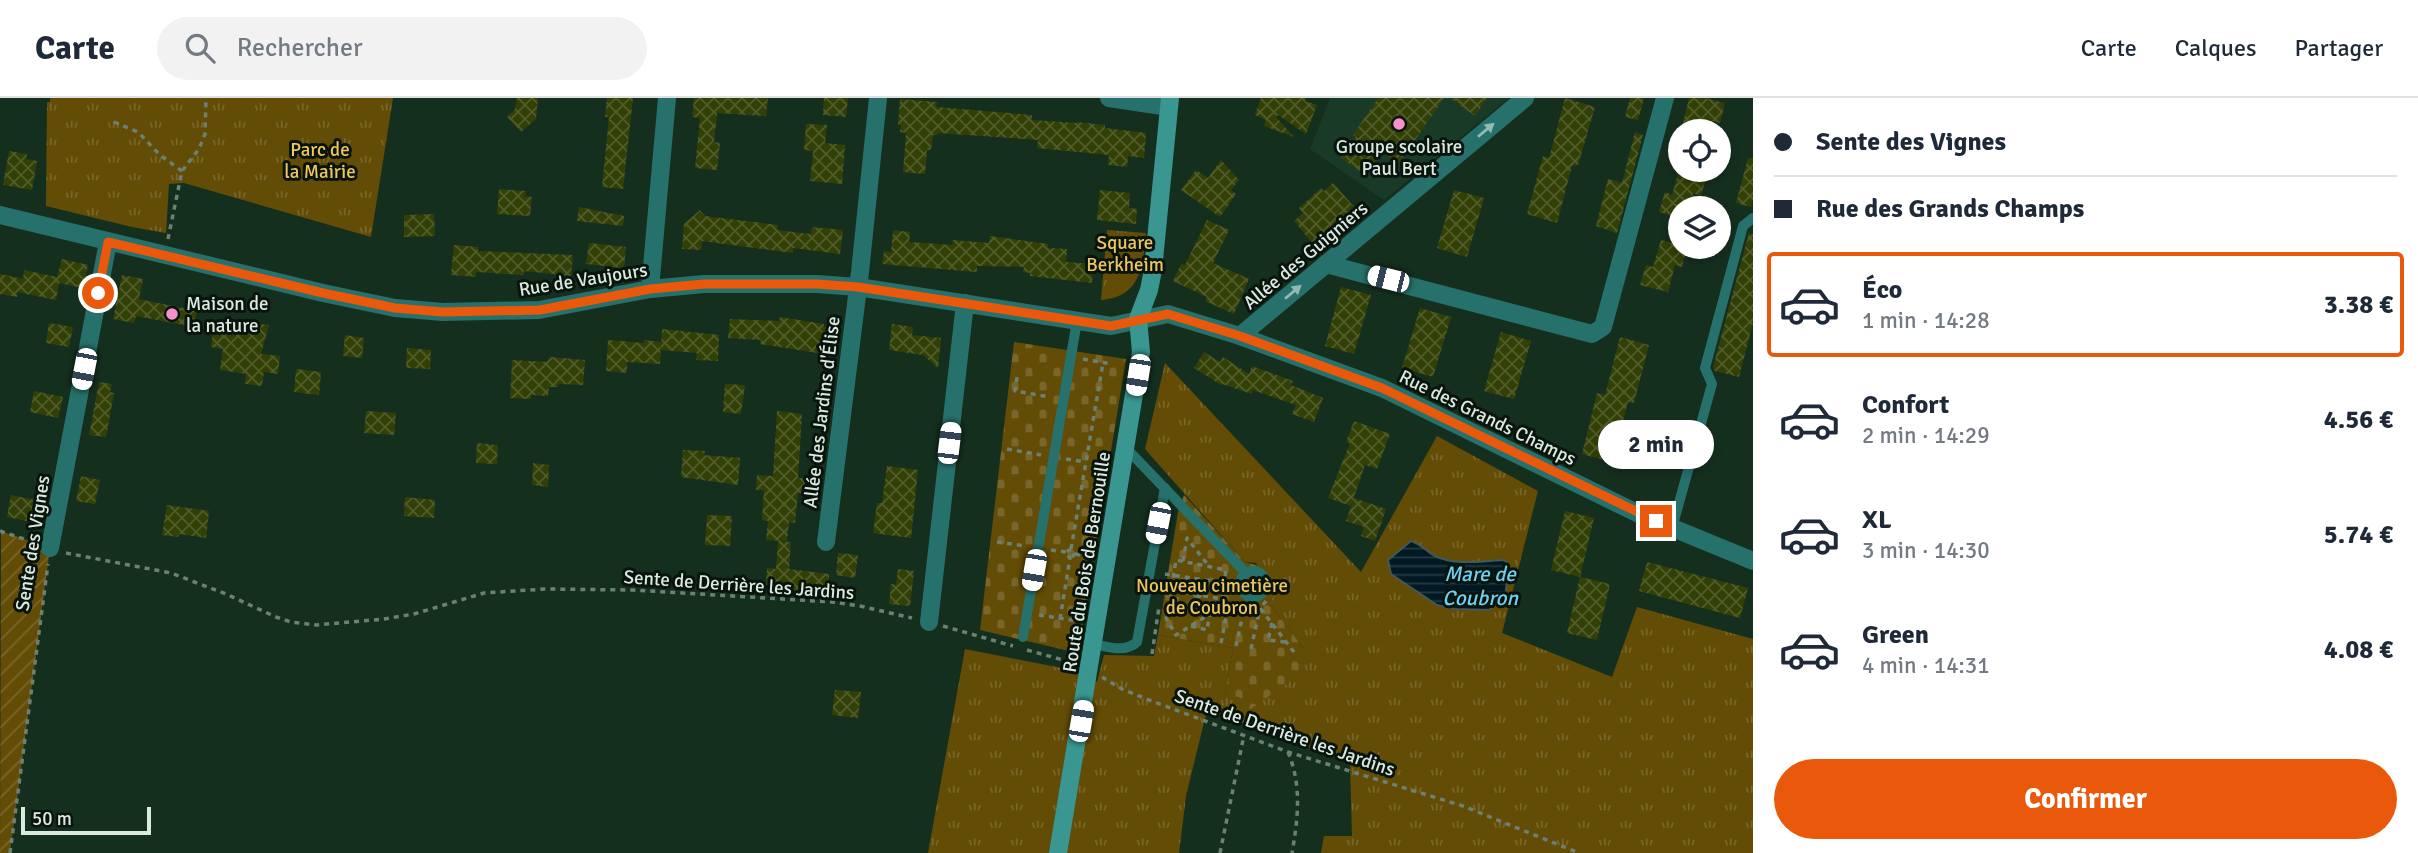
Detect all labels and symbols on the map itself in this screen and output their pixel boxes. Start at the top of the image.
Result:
marker: Groupe scolaire Paul Bert [1391,116,1407,132]
one-way arrow [1477,123,1495,138]
place label: Groupe scolaire Paul Bert [1336,135,1462,181]
park label: Parc de la Mairie [284,138,356,184]
street label: Allée des Guigniers [1238,197,1373,315]
park label: Square Berkheim [1086,231,1164,277]
street label: Rue de Vaujours [517,258,649,302]
car [1366,264,1411,294]
route start [82,277,114,309]
one-way arrow [1284,285,1301,300]
place label: Maison de la nature [186,292,268,338]
marker: Maison de la nature [164,306,180,322]
street label: Allée des Jardins d'Élise [798,315,846,509]
car [70,346,99,392]
car [1125,353,1152,397]
street label: Rue des Grands Champs [1395,365,1580,471]
callout: 2 min [1598,420,1714,468]
car [937,421,962,465]
street label: Route du Bois de Bernouille [1058,450,1116,674]
street label: Sente des Vignes [10,474,56,613]
car [1144,500,1173,546]
route end [1640,505,1672,537]
car [1021,547,1048,593]
water label: Mare de Coubron [1442,561,1518,611]
street label: Sente de Derrière les Jardins [623,565,855,605]
park label: Nouveau cimetière de Coubron [1136,574,1288,620]
street label: Sente de Derrière les Jardins [1171,684,1398,782]
car [1068,698,1095,744]
scale bar [21,804,150,836]

